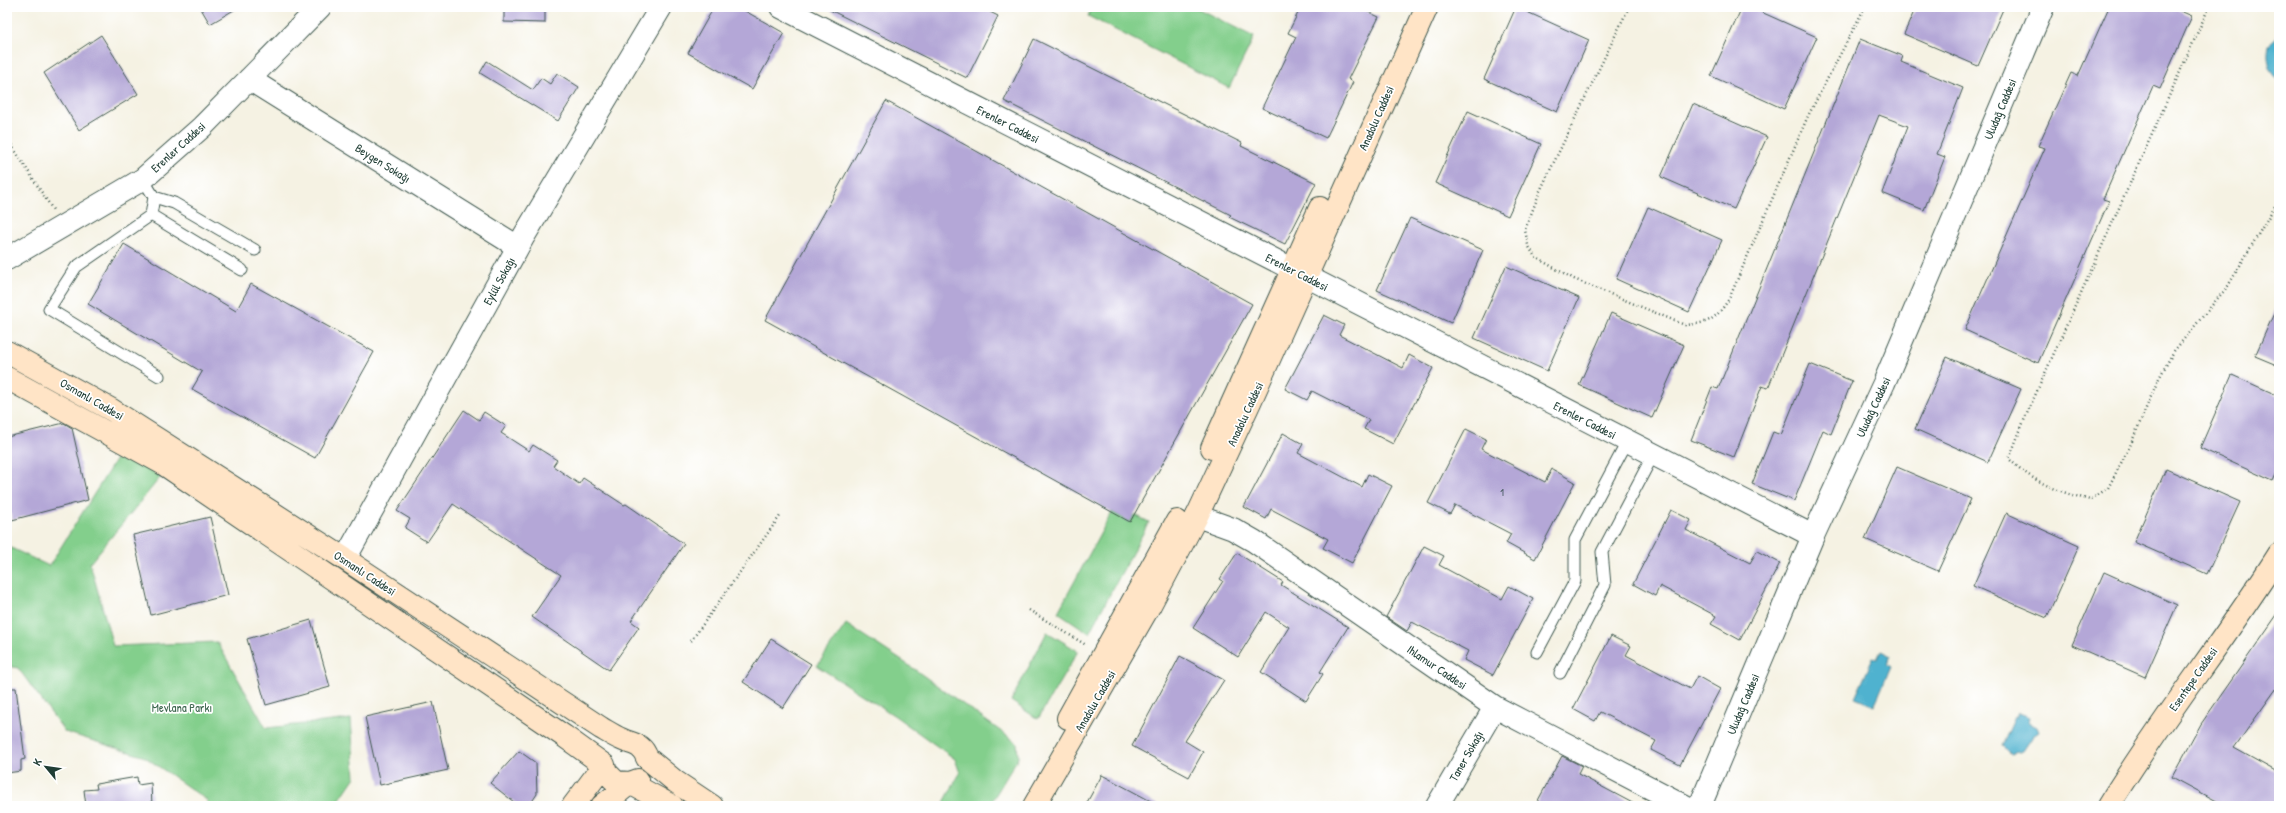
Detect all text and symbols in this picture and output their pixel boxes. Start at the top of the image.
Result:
street label: Uludağ Caddesi [1980,76,2020,142]
street label: Anadolu Caddesi [1354,83,1398,153]
street label: Erenler Caddesi [974,101,1042,147]
street label: Erenler Caddesi [147,118,209,176]
street label: Beygen Sokağı [352,139,414,187]
street label: Erenler Caddesi [1263,249,1331,295]
street label: Eylül Sokağı [479,254,519,308]
street label: Osmanlı Caddesi [57,374,127,424]
street label: Uludağ Caddesi [1852,374,1894,440]
street label: Anadolu Caddesi [1223,379,1267,449]
street label: Erenler Caddesi [1551,397,1619,443]
house number: 1 [1500,486,1504,499]
street label: Osmanlı Caddesi [331,547,399,599]
street label: Ihlamur Caddesi [1404,641,1470,693]
street label: Esentepe Caddesi [2165,644,2221,714]
street label: Anadolu Caddesi [1070,667,1120,735]
street label: Uludağ Caddesi [1723,671,1763,737]
park label: Mevlana Parkı [152,699,212,716]
street label: Taner Sokağı [1445,728,1487,784]
north arrow [26,747,66,787]
text: K [30,756,45,768]

